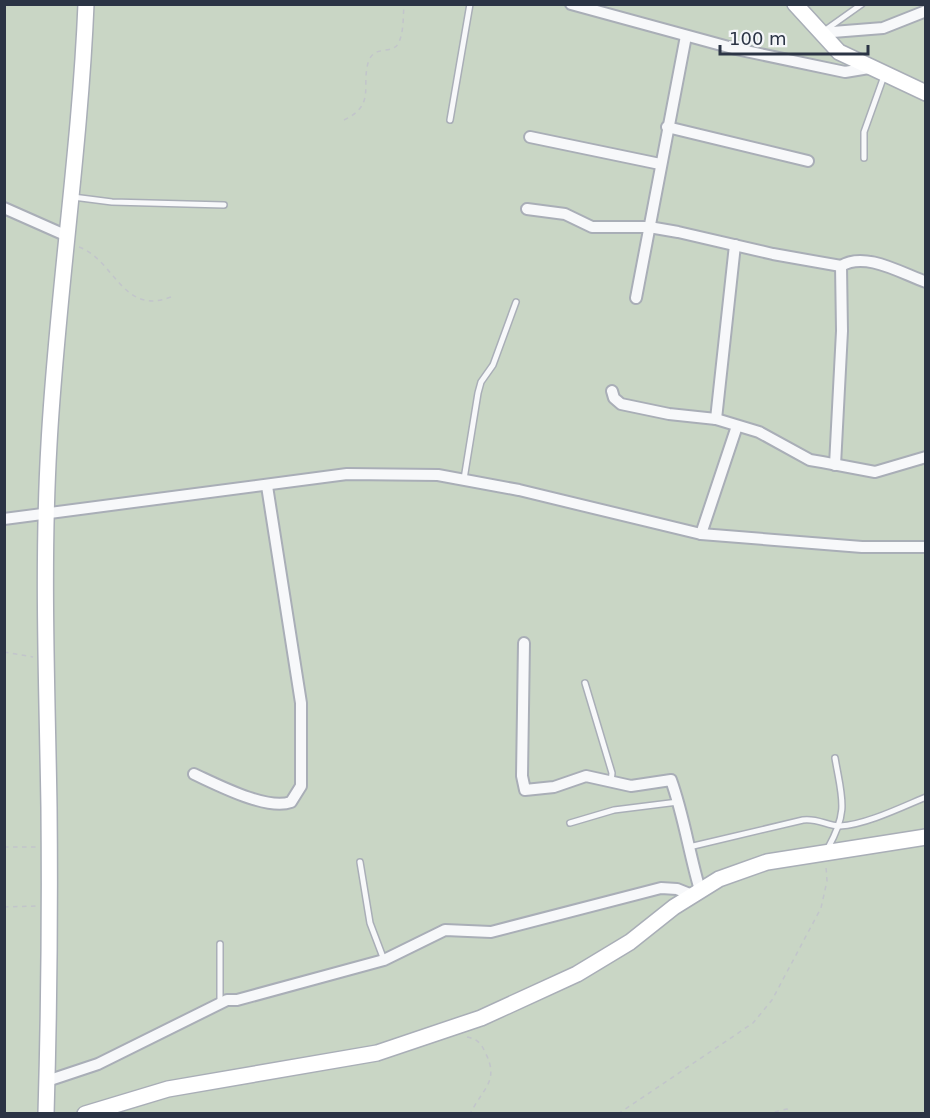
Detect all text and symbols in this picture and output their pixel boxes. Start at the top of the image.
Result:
scale bar [720,18,868,56]
text: 100 m [729,28,787,49]

